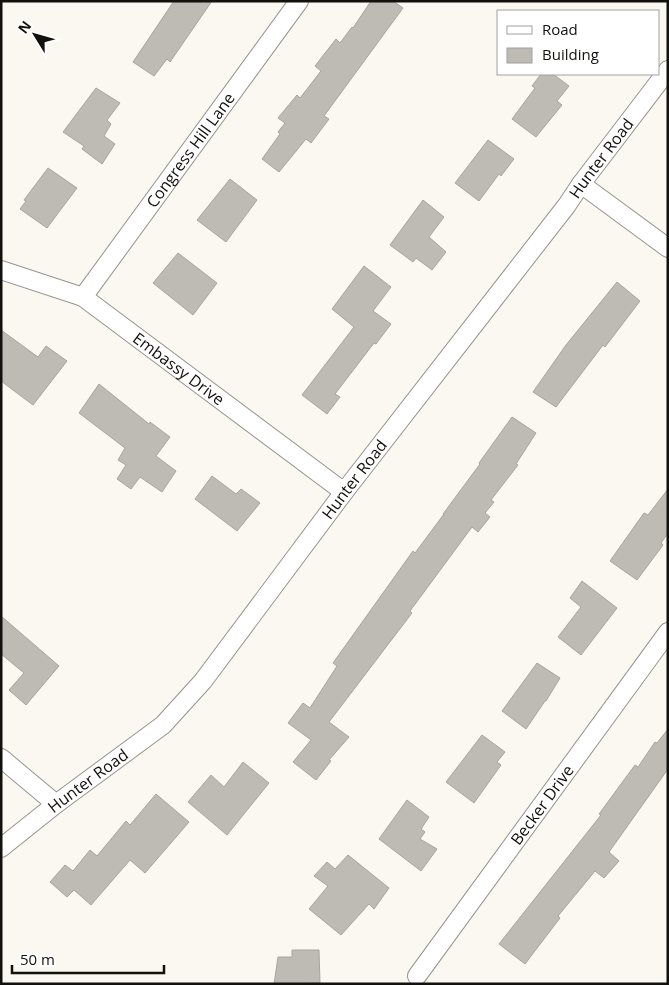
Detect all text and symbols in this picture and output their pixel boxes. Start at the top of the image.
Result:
north arrow [10,10,60,60]
legend [497,10,659,75]
text: N [13,17,35,37]
text: Road [542,19,578,39]
text: Building [542,44,599,64]
street label: Congress Hill Lane [141,88,240,212]
street label: Hunter Road [564,114,638,202]
street label: Embassy Drive [129,327,229,410]
street label: Hunter Road [317,435,392,524]
street label: Hunter Road [43,743,133,818]
street label: Becker Drive [505,760,579,849]
scale bar [12,942,165,974]
text: 50 m [20,949,55,969]

